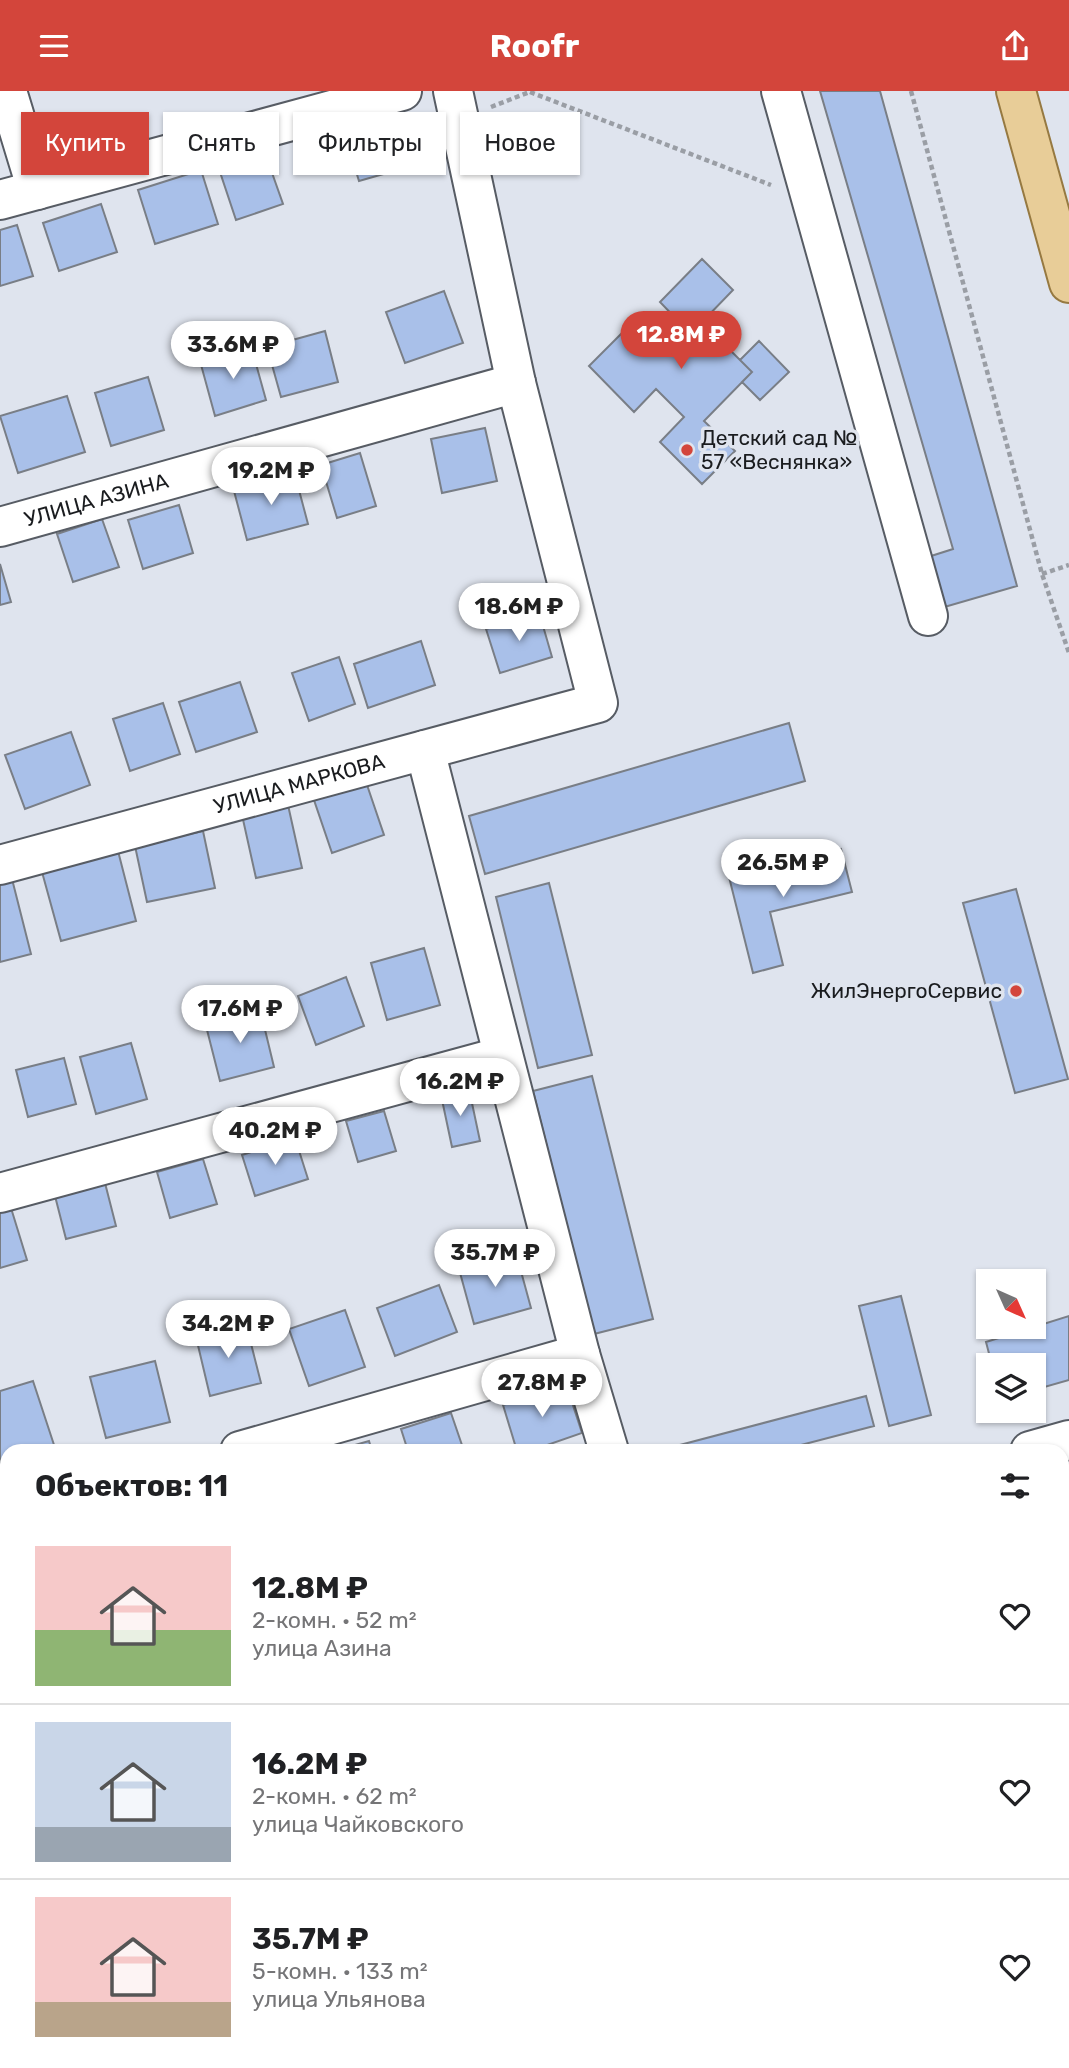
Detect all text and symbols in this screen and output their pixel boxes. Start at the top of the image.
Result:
icon: menu [35,27,73,65]
text: Roofr [490,27,579,65]
icon: share [996,27,1034,65]
chip: Купить [21,112,149,175]
chip: Снять [163,112,279,175]
chip: Фильтры [293,112,446,175]
chip: Новое [460,112,580,175]
pin: 12.8M ₽ [616,311,746,371]
text: 12.8M ₽ [637,320,725,348]
pin: 33.6M ₽ [168,321,298,381]
text: 33.6M ₽ [187,330,279,358]
place label: Детский сад № 57 «Веснянка» [701,425,857,474]
marker: Детский сад № 57 «Веснянка» [679,442,695,458]
pin: 19.2M ₽ [206,447,336,507]
text: 19.2M ₽ [227,456,315,484]
street label: УЛИЦА АЗИНА [21,468,171,532]
pin: 18.6M ₽ [454,583,584,643]
text: 18.6M ₽ [475,592,563,620]
street label: УЛИЦА МАРКОВА [211,748,387,819]
pin: 26.5M ₽ [718,839,848,899]
text: 26.5M ₽ [737,848,829,876]
place label: ЖилЭнергоСервис [810,978,1002,1003]
marker: ЖилЭнергоСервис [1008,983,1024,999]
pin: 17.6M ₽ [175,985,305,1045]
text: 17.6M ₽ [197,994,283,1022]
pin: 16.2M ₽ [395,1059,525,1118]
text: 16.2M ₽ [416,1067,504,1095]
pin: 40.2M ₽ [210,1107,340,1167]
text: 40.2M ₽ [228,1116,322,1144]
pin: 35.7M ₽ [430,1229,560,1289]
text: 35.7M ₽ [450,1238,540,1266]
north arrow [976,1269,1046,1339]
map controls [976,1269,1046,1423]
pin: 34.2M ₽ [163,1301,293,1360]
text: 34.2M ₽ [182,1309,274,1337]
button: layers [976,1353,1046,1423]
pin: 27.8M ₽ [477,1359,607,1419]
text: 27.8M ₽ [497,1368,587,1396]
icon: filters [996,1467,1034,1505]
text: Объектов: 11 [35,1468,228,1504]
text: 12.8M ₽ [252,1570,368,1606]
icon: home [91,1574,175,1658]
icon: heart [996,1597,1034,1635]
text: 2-комн. · 52 m² [252,1606,417,1634]
text: улица Азина [252,1634,392,1662]
text: 16.2M ₽ [252,1746,367,1782]
icon: home [91,1750,175,1834]
icon: heart [996,1773,1034,1811]
text: 2-комн. · 62 m² [252,1782,417,1810]
text: улица Чайковского [252,1810,464,1838]
text: 35.7M ₽ [252,1921,369,1957]
icon: home [91,1925,175,2009]
icon: heart [996,1948,1034,1986]
text: 5-комн. · 133 m² [252,1957,428,1985]
text: улица Ульянова [252,1985,426,2013]

